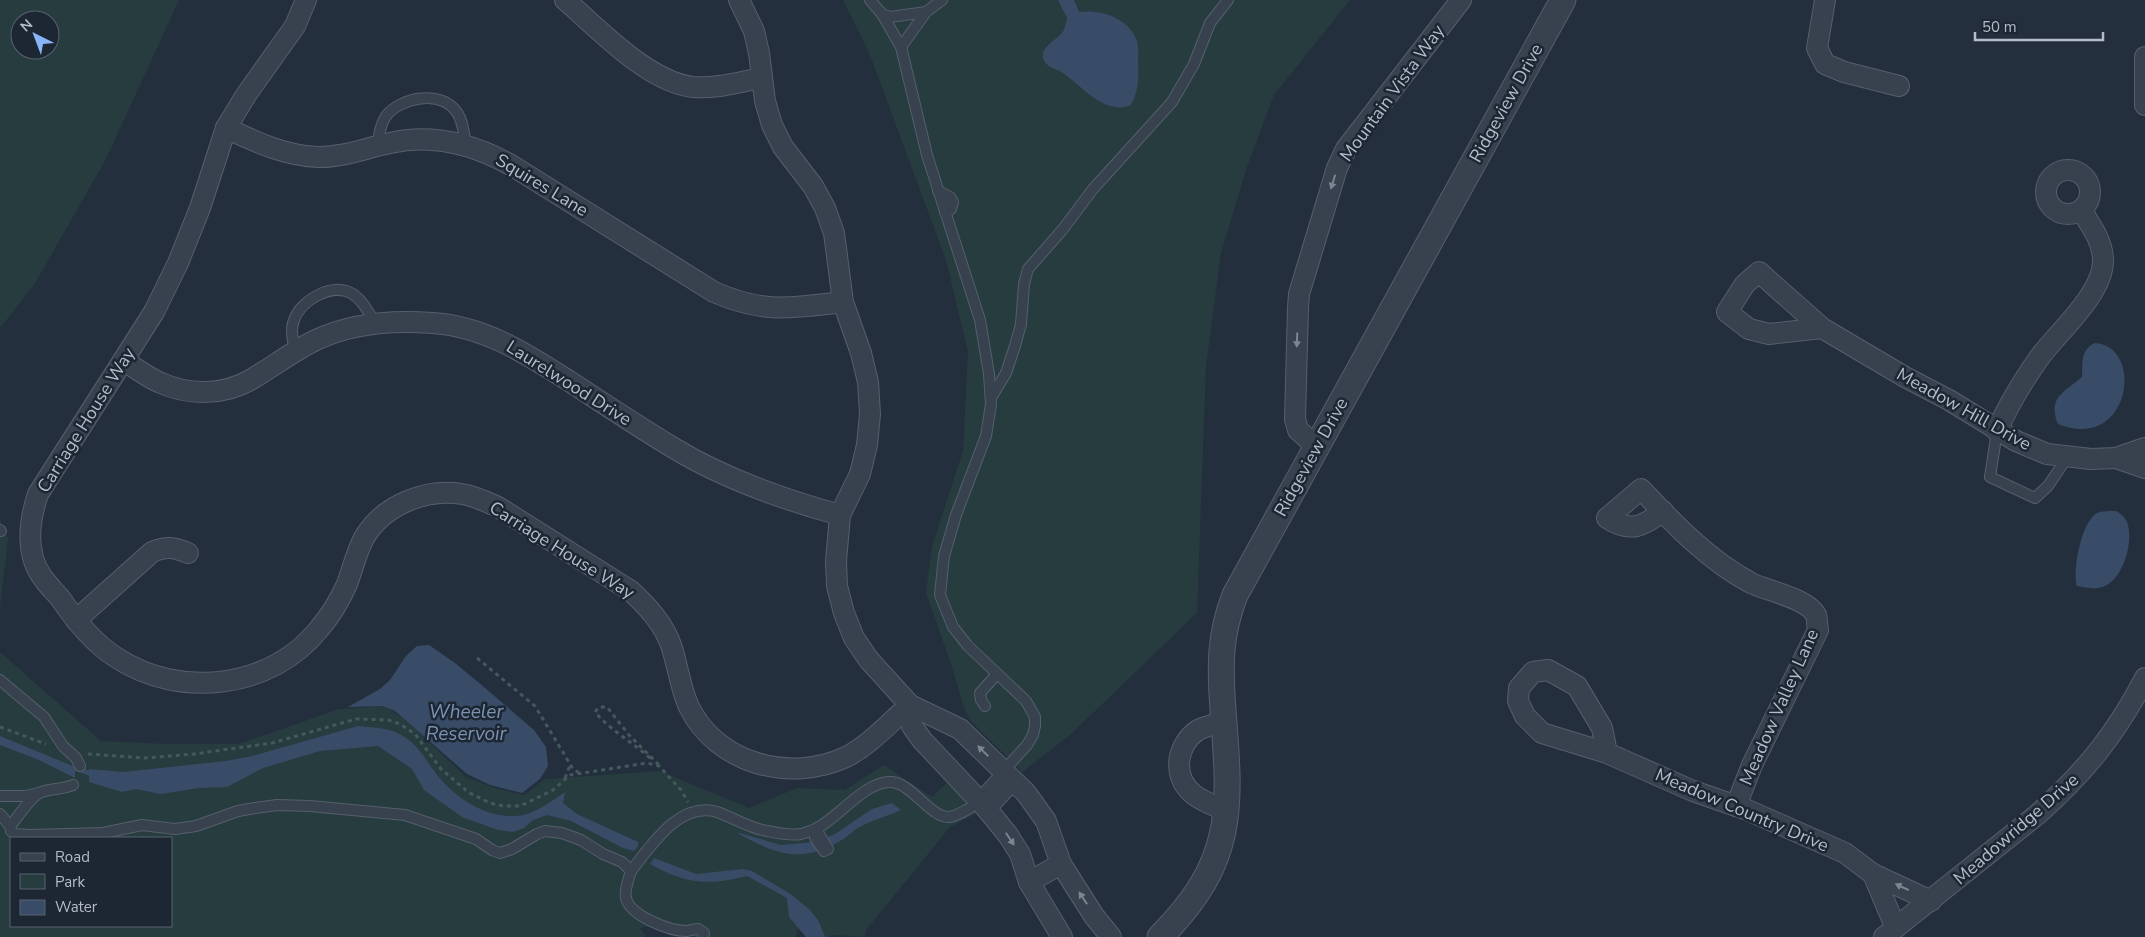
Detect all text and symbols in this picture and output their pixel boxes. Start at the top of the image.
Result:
north arrow [10,10,60,60]
scale bar [1975,10,2102,42]
text: N [16,15,37,36]
text: 50 m [1982,17,2017,37]
street label: Mountain Vista Way [1334,19,1450,166]
street label: Ridgeview Drive [1463,39,1549,167]
street label: Squires Lane [491,148,593,222]
one-way arrow [1329,175,1337,190]
one-way arrow [1293,332,1301,348]
street label: Laurelwood Drive [502,335,636,431]
street label: Carriage House Way [32,342,141,497]
street label: Meadow Hill Drive [1892,362,2036,456]
street label: Ridgeview Drive [1268,393,1354,521]
street label: Carriage House Way [485,496,640,605]
street label: Meadow Valley Lane [1734,625,1824,789]
water label: Wheeler Reservoir [426,699,508,747]
one-way arrow [977,745,989,757]
street label: Meadow Country Drive [1652,763,1832,857]
street label: Meadowridge Drive [1948,768,2084,890]
one-way arrow [1005,832,1015,846]
legend [10,837,172,927]
text: Road [55,847,90,867]
text: Park [55,872,85,892]
one-way arrow [1895,883,1909,891]
one-way arrow [1078,891,1087,904]
text: Water [55,897,98,917]

